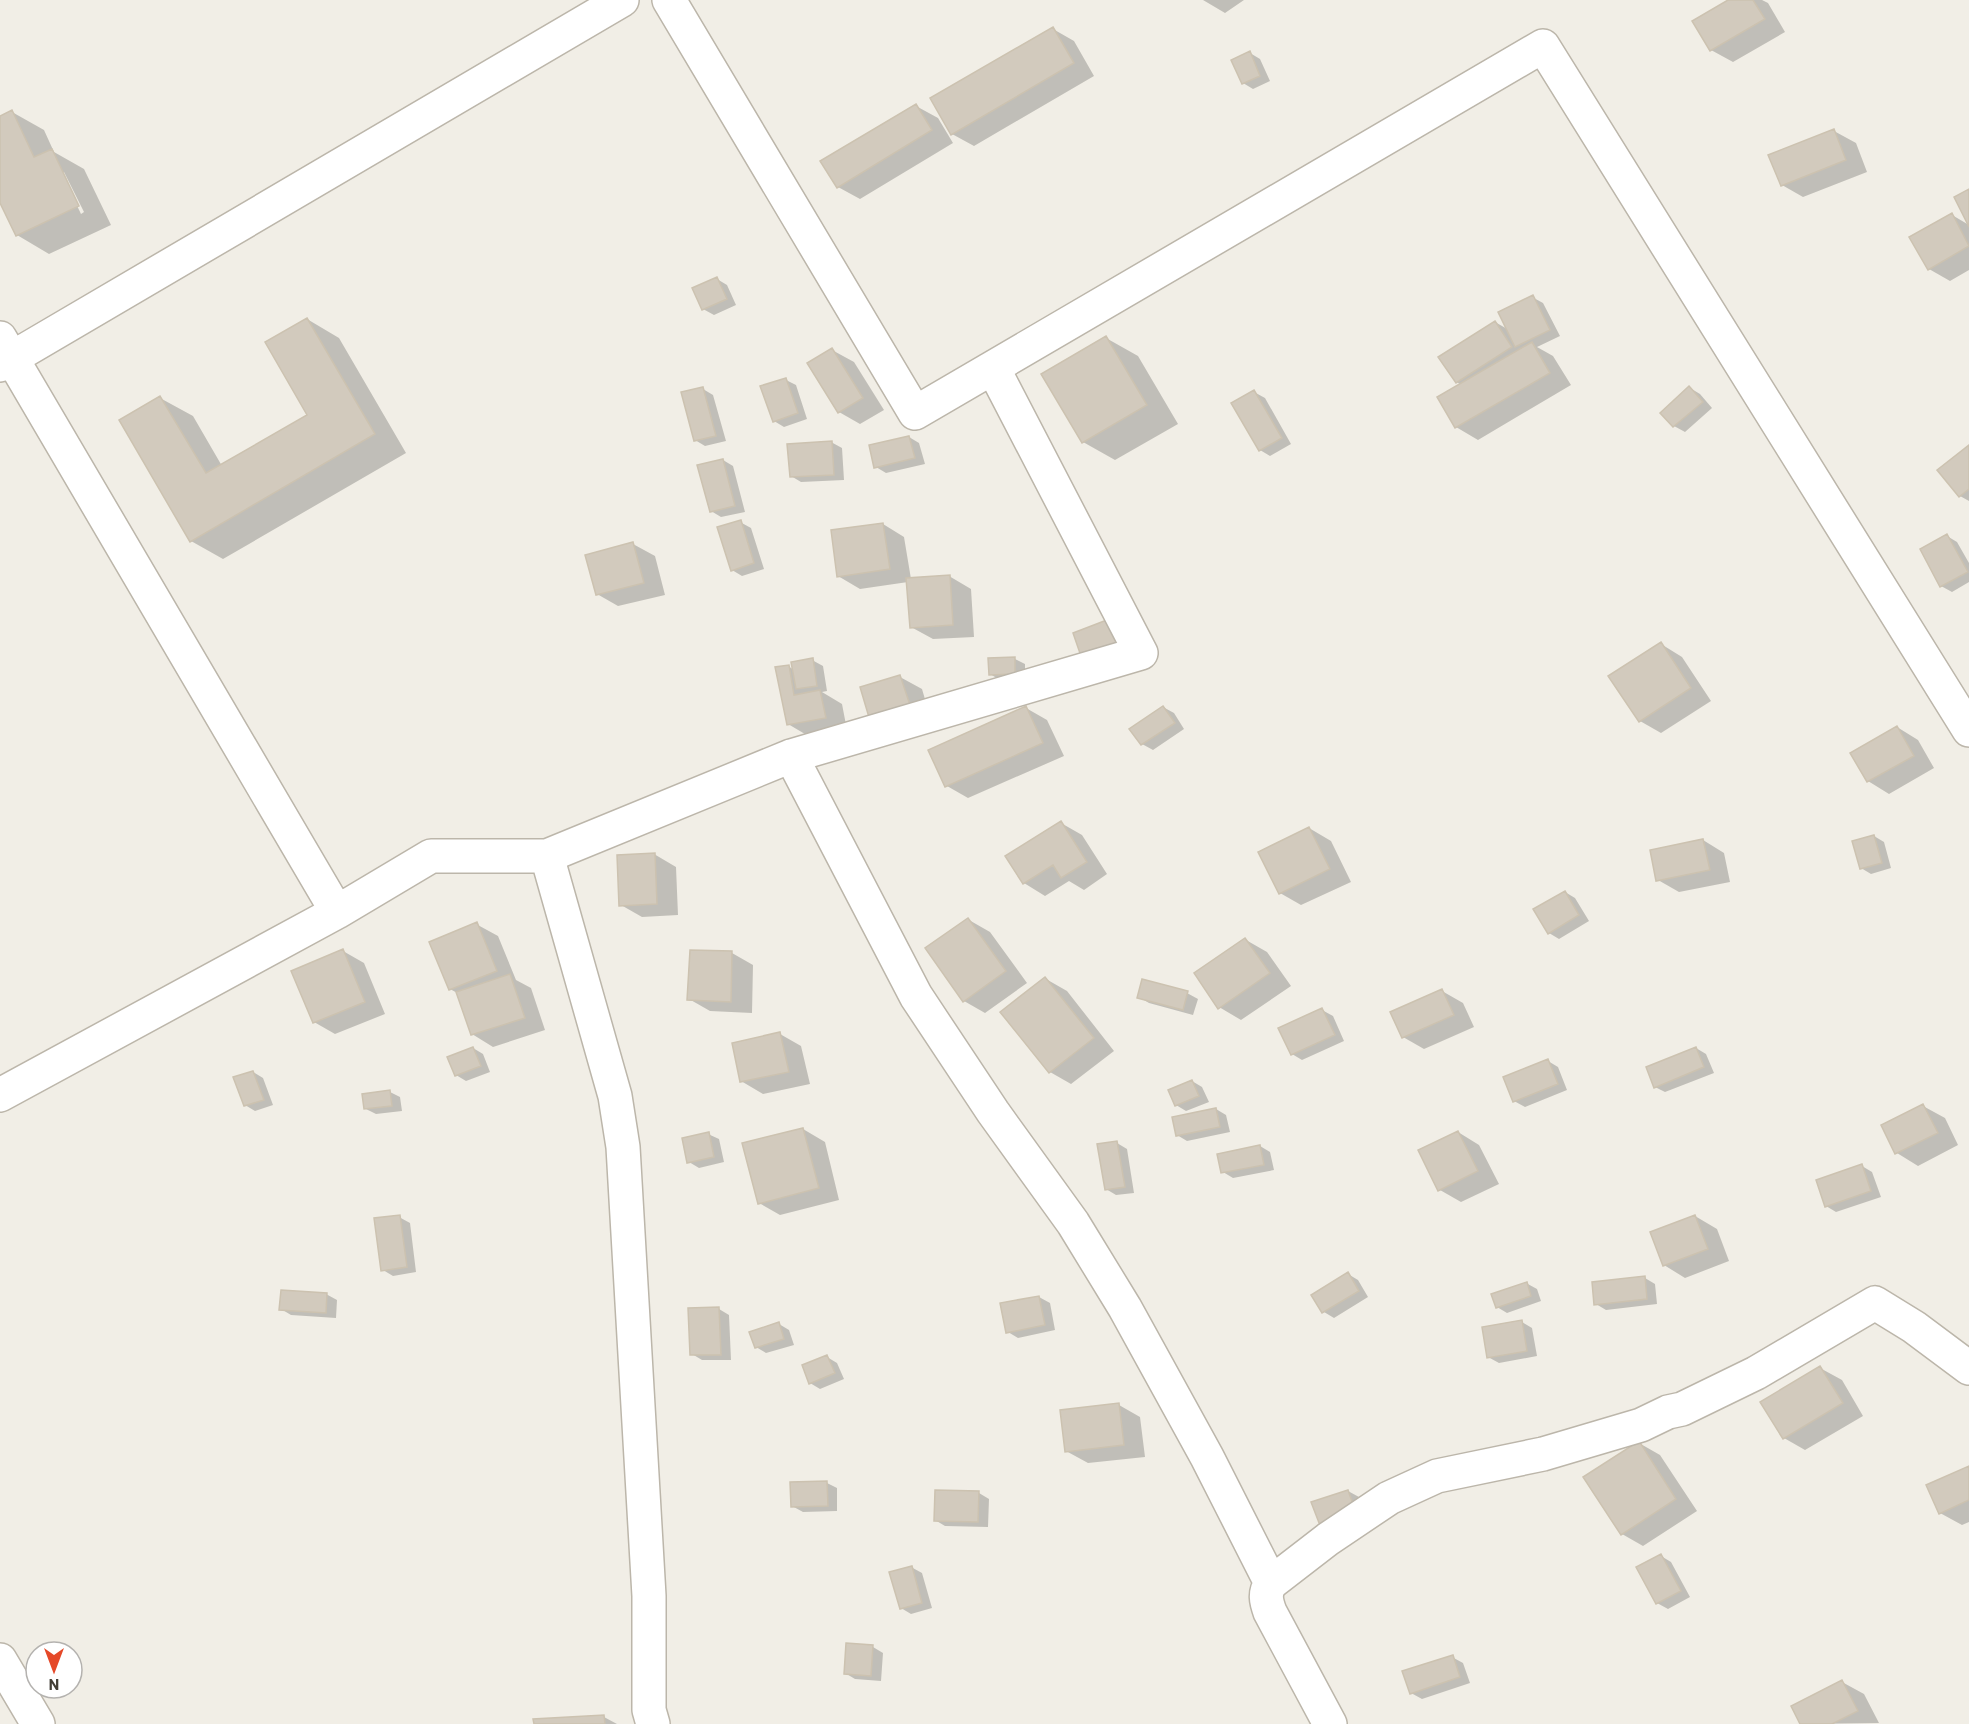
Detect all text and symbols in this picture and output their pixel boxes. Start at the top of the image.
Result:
north arrow [24,1640,84,1700]
text: N [49,1676,59,1695]

